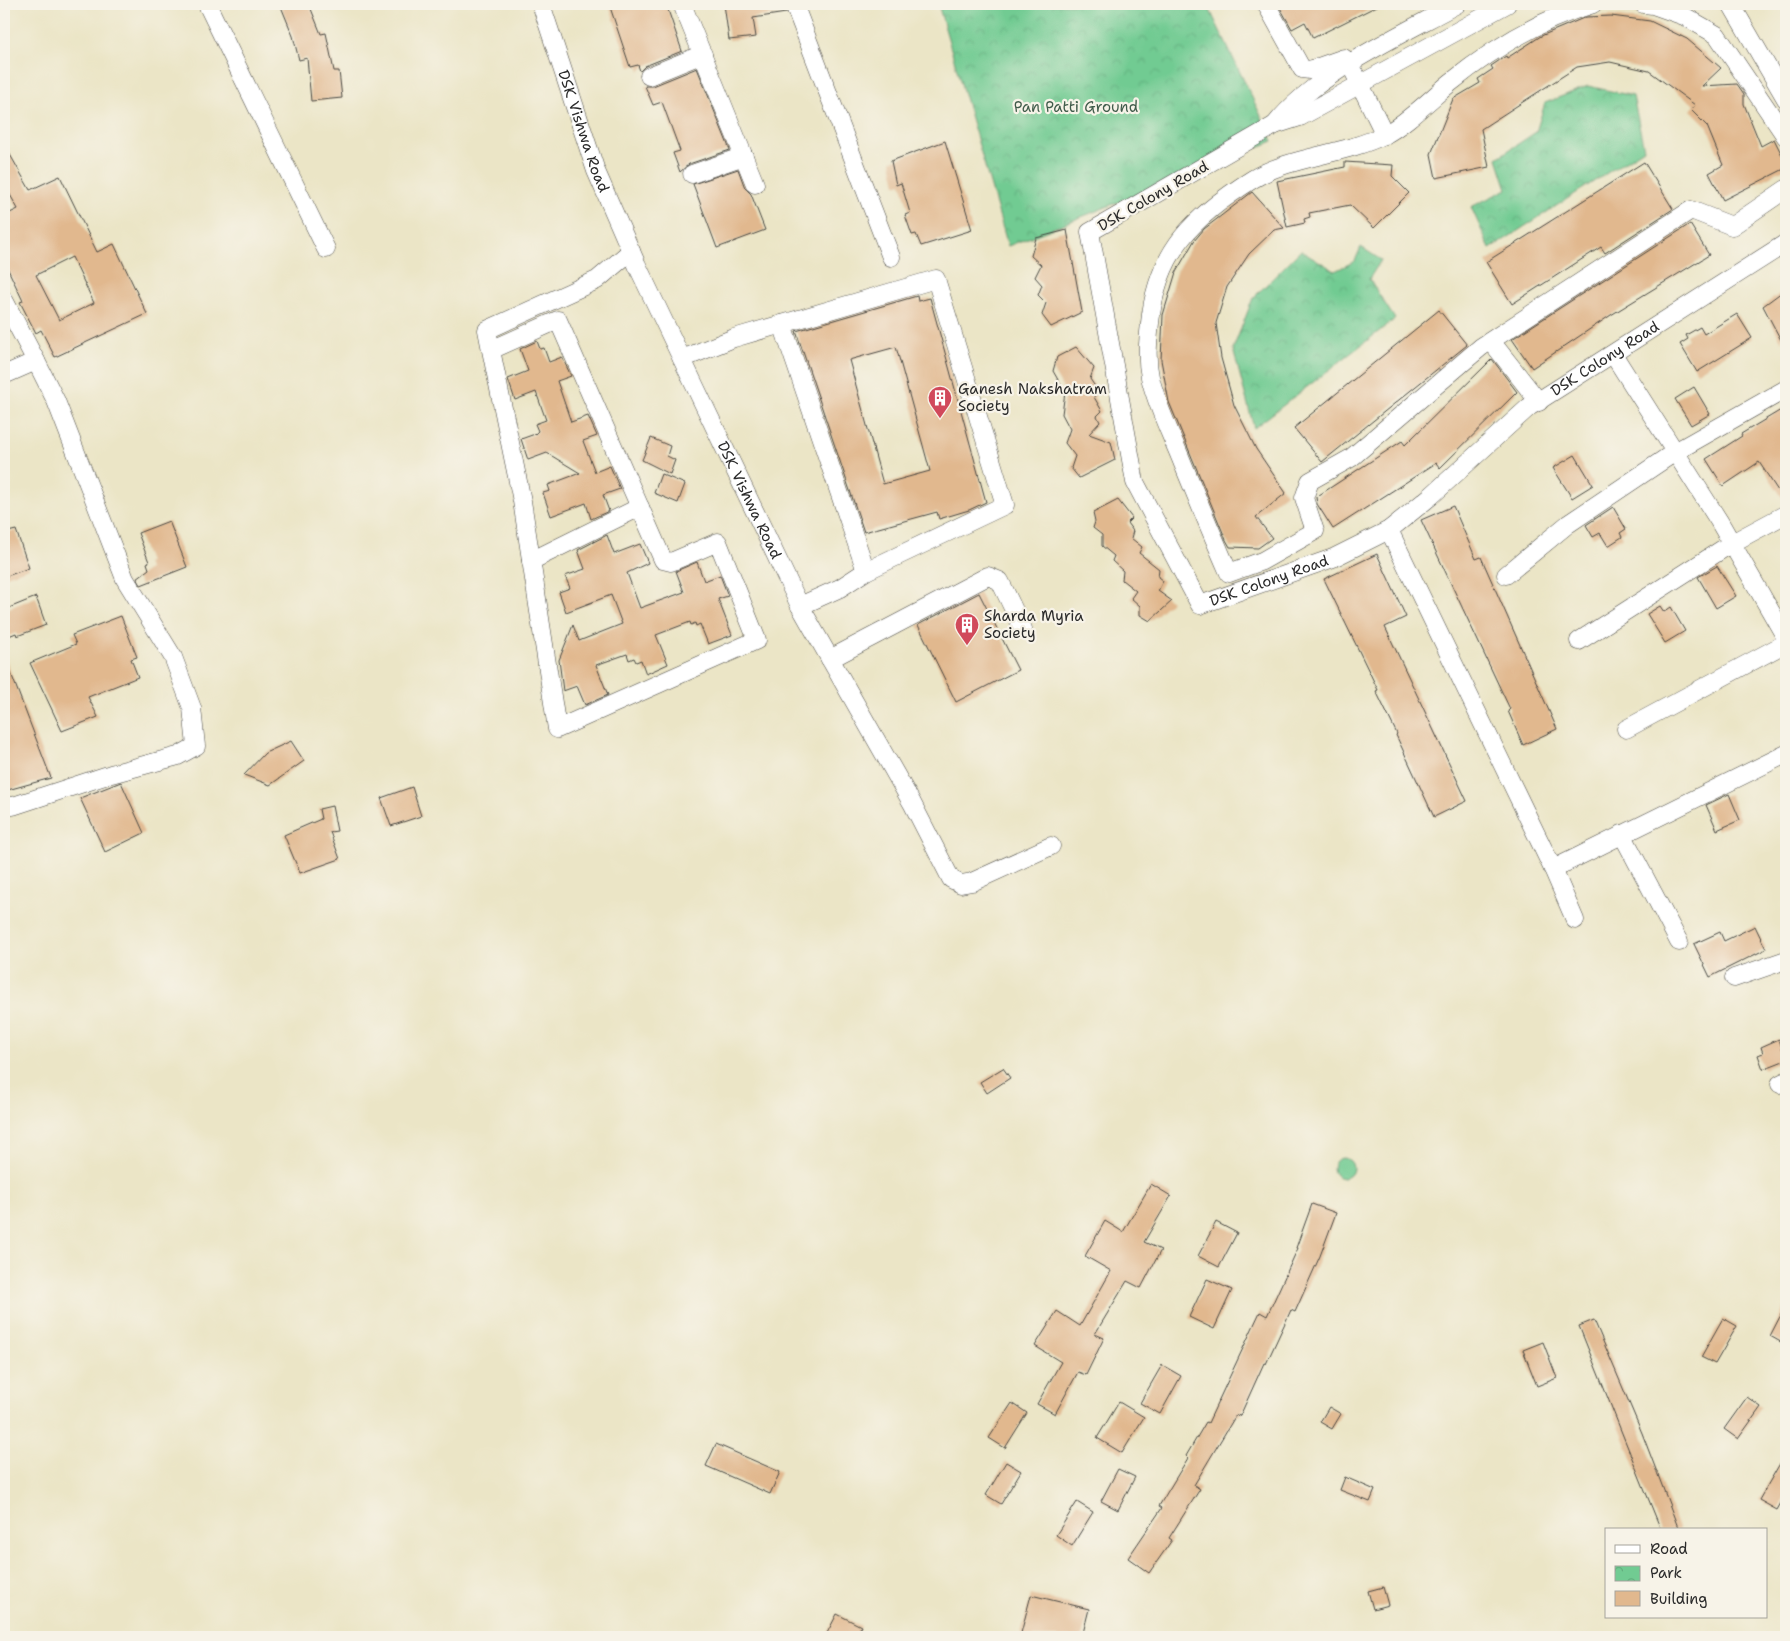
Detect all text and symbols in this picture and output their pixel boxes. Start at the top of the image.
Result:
street label: DSK Vishwa Road [553,67,614,196]
park label: Pan Patti Ground [1014,97,1139,117]
street label: DSK Colony Road [1094,156,1212,236]
street label: DSK Colony Road [1547,316,1663,401]
place label: Ganesh Nakshatram Society [958,379,1107,416]
building icon: Ganesh Nakshatram Society [927,385,953,419]
street label: DSK Vishwa Road [713,438,786,563]
street label: DSK Colony Road [1207,550,1332,611]
place label: Sharda Myria Society [984,606,1084,643]
building icon: Sharda Myria Society [954,612,980,646]
legend [1605,1528,1768,1618]
text: Road [1650,1539,1688,1559]
text: Park [1650,1563,1682,1583]
text: Building [1650,1589,1707,1609]

